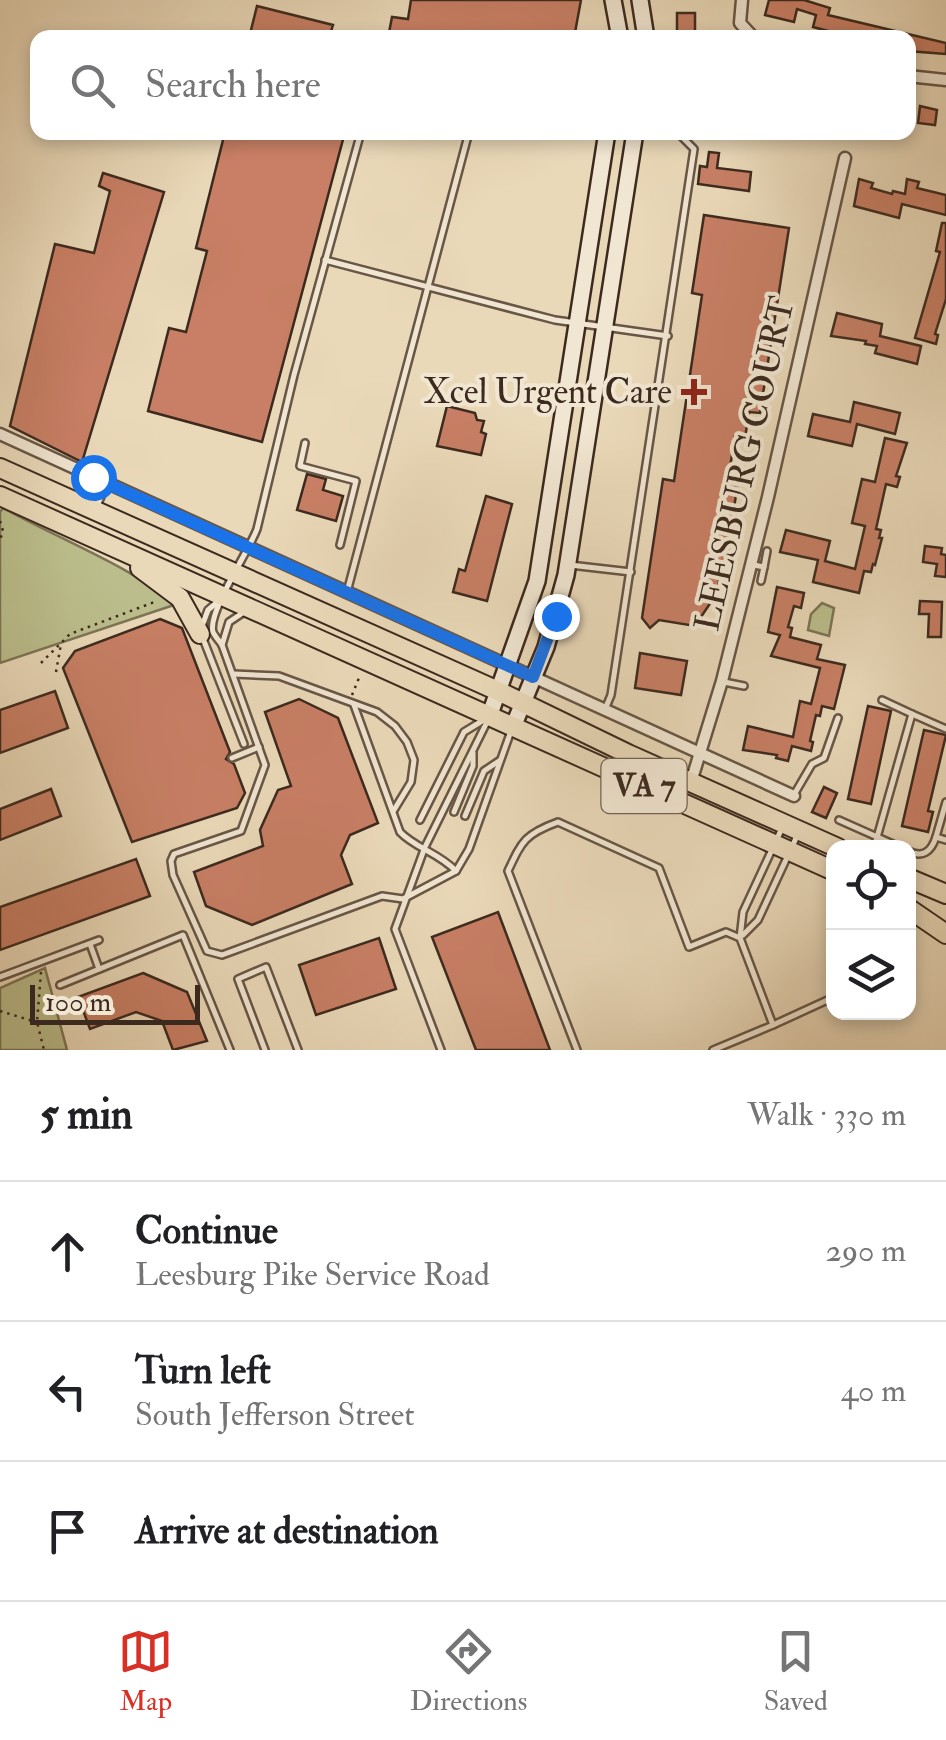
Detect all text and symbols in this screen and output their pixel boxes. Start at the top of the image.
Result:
search box [30,30,916,140]
icon: search [65,58,120,113]
text: Search here [145,61,321,109]
street label: LEESBURG COURT [685,292,805,636]
place label: Xcel Urgent Care [423,370,672,414]
marker: Xcel Urgent Care [681,379,707,405]
route start [71,455,117,501]
route end [534,594,580,640]
road number: VA 7 [602,759,686,813]
map controls [826,840,916,1020]
button: locate [826,840,916,930]
button: layers [826,930,916,1020]
scale bar [30,980,200,1024]
text: 100 m [45,985,111,1020]
text: 5 min [40,1089,133,1141]
text: Walk · 330 m [747,1095,906,1135]
text: Continue [135,1207,278,1255]
icon: ahead [40,1224,95,1279]
text: 290 m [825,1231,906,1271]
text: Leesburg Pike Service Road [135,1255,490,1295]
text: Turn left [135,1347,271,1395]
icon: left [40,1364,95,1419]
text: 40 m [841,1371,906,1411]
text: South Jefferson Street [135,1395,415,1435]
icon: arrive [40,1504,95,1559]
text: Arrive at destination [135,1507,439,1555]
tab: Map [118,1624,173,1719]
tab: Directions [410,1624,527,1719]
tab: Saved [764,1624,828,1719]

